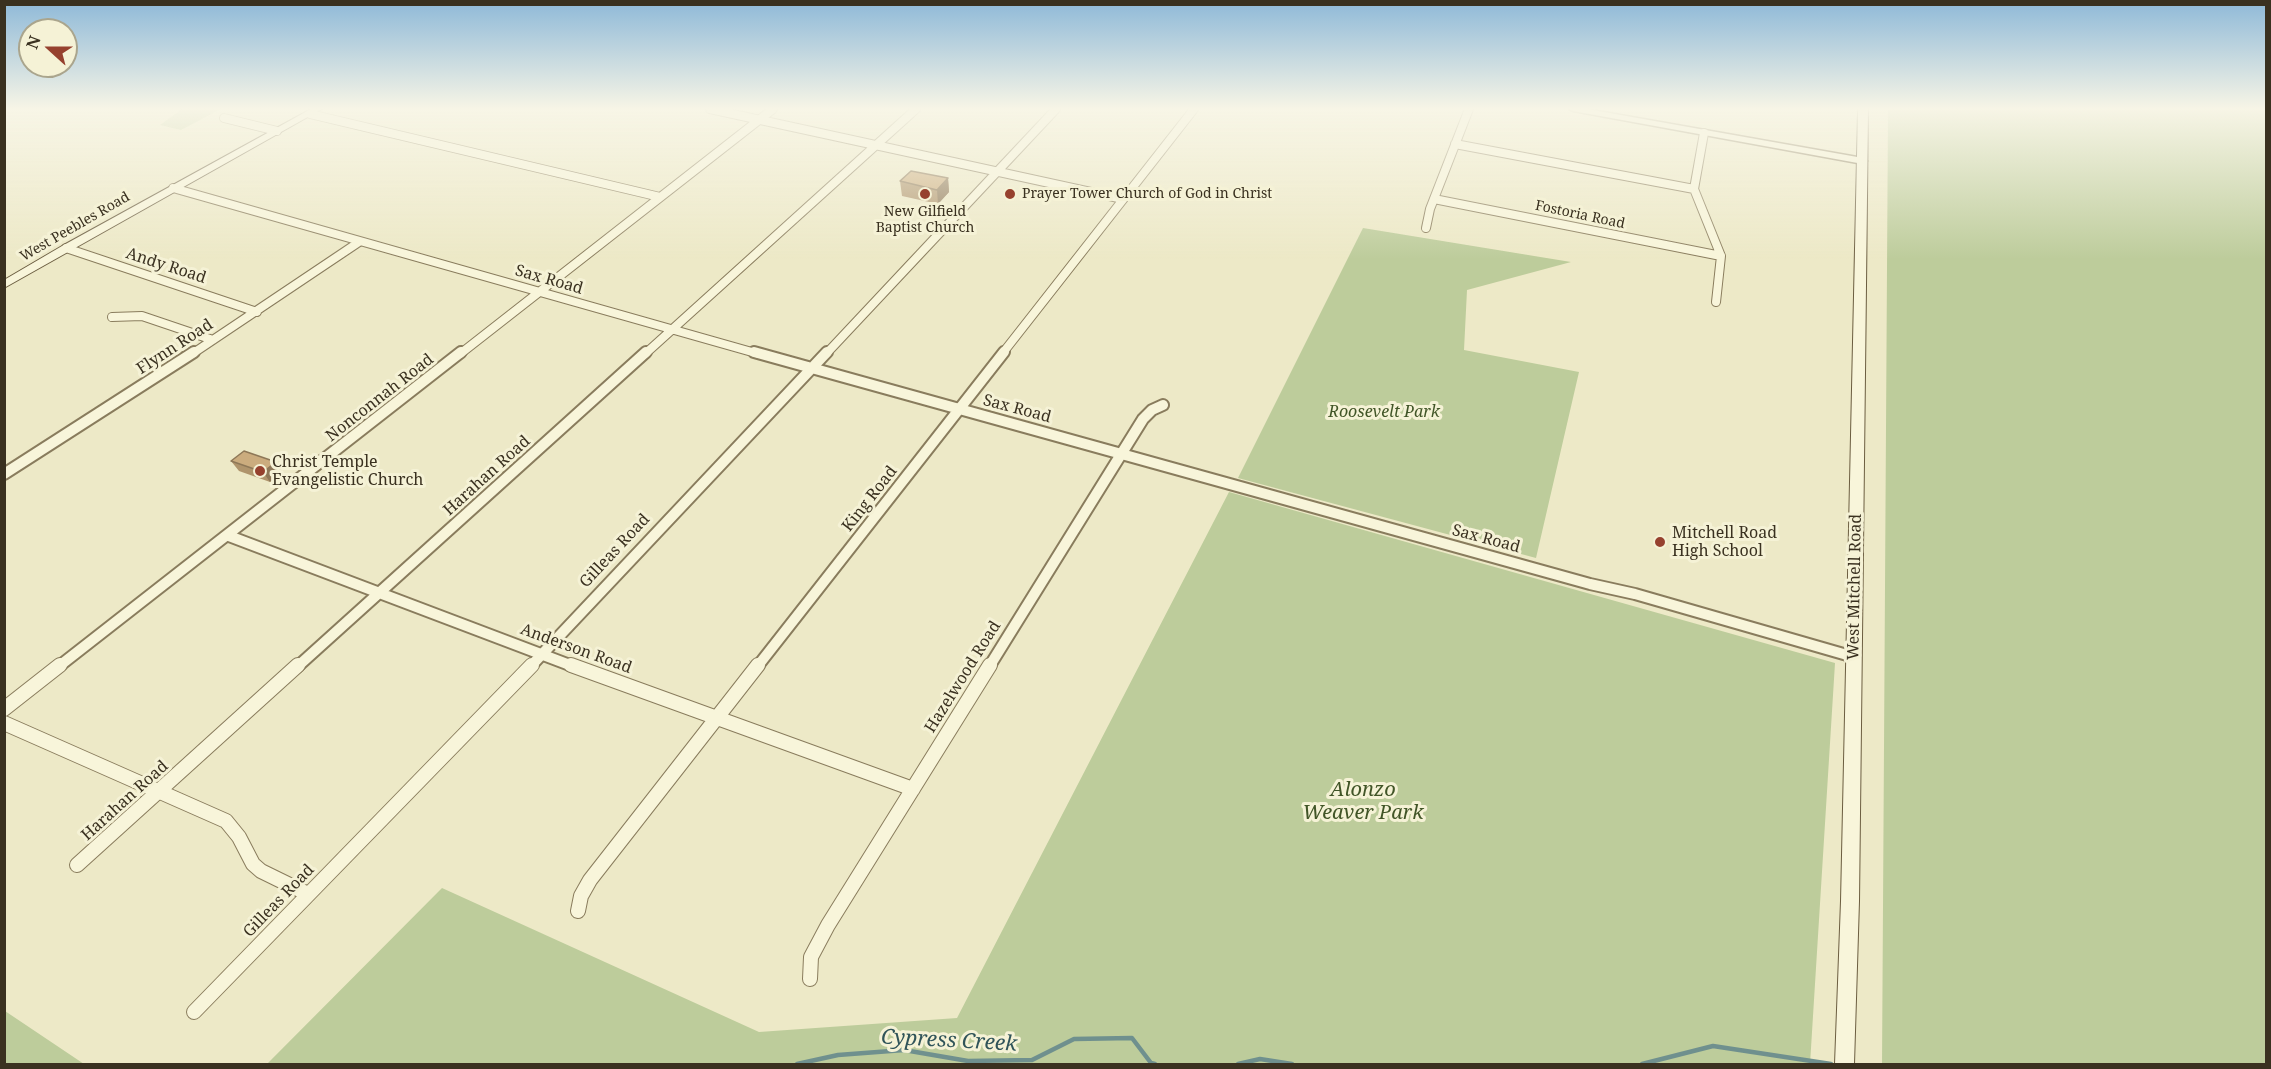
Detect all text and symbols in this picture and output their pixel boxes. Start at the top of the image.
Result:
north arrow [18,18,78,78]
text: N [21,32,46,52]
place label: Prayer Tower Church of God in Christ [1022,186,1272,202]
marker: New Gilfield Baptist Church [918,187,932,201]
marker: Prayer Tower Church of God in Christ [1003,187,1017,201]
street label: West Peebles Road [17,189,133,265]
street label: Fostoria Road [1534,197,1626,233]
place label: New Gilfield Baptist Church [876,204,974,237]
street label: Andy Road [123,244,209,288]
street label: Sax Road [513,261,585,299]
street label: Flynn Road [133,315,217,379]
street label: Nonconnah Road [322,350,438,446]
street label: Sax Road [981,391,1053,427]
park label: Roosevelt Park [1328,402,1440,422]
street label: Harahan Road [440,432,534,520]
place label: Christ Temple Evangelistic Church [272,452,424,490]
street label: King Road [838,462,902,536]
marker: Christ Temple Evangelistic Church [253,464,267,478]
street label: Gilleas Road [576,510,654,592]
street label: West Mitchell Road [1844,514,1866,660]
street label: Sax Road [1450,521,1522,557]
place label: Mitchell Road High School [1672,523,1777,561]
marker: Mitchell Road High School [1653,535,1667,549]
street label: Hazelwood Road [921,618,1005,736]
street label: Anderson Road [518,620,634,678]
street label: Harahan Road [78,757,172,845]
park label: Alonzo Weaver Park [1302,778,1424,825]
street label: Gilleas Road [239,861,319,941]
water label: Cypress Creek [880,1025,1018,1057]

